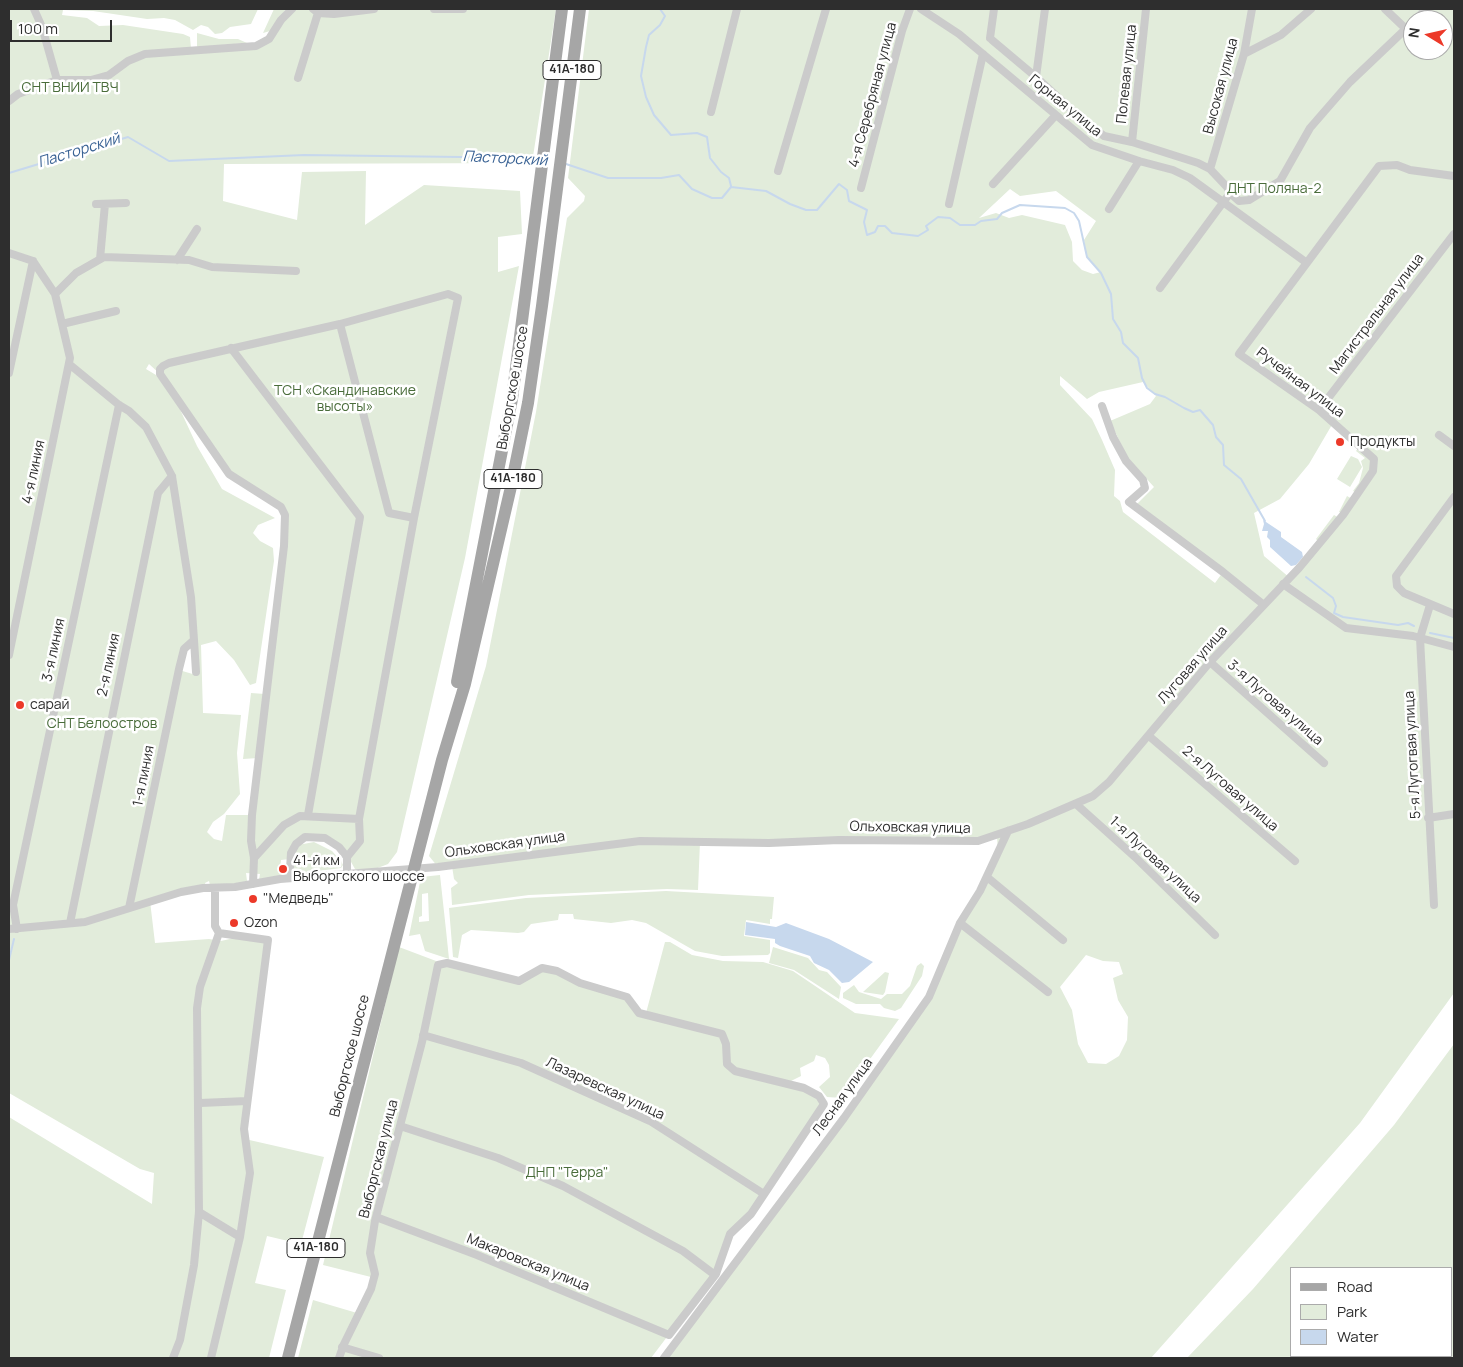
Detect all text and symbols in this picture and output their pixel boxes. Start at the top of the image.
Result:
scale bar [12,10,115,42]
north arrow [1403,10,1453,60]
text: 100 m [18,18,58,39]
street label: 4-я Серебряная улица [846,21,900,169]
street label: Полевая улица [1113,24,1141,124]
text: N [1404,26,1424,39]
street label: Высокая улица [1200,36,1242,136]
road number: 41А-180 [543,60,601,80]
street label: Горная улица [1025,71,1105,141]
park label: СНТ ВНИИ ТВЧ [22,80,118,96]
water label: Пасторский [36,130,122,172]
water label: Пасторский [462,148,548,170]
park label: ДНТ Поляна-2 [1227,181,1321,197]
street label: Магистральная улица [1326,251,1428,377]
street label: Выборгское шоссе [494,325,532,451]
street label: Ручейная улица [1253,344,1347,422]
park label: ТСН «Скандинавские высоты» [274,383,416,416]
place label: Продукты [1350,434,1415,450]
marker: Продукты [1334,436,1346,448]
street label: 4-я линия [19,439,49,505]
road number: 41А-180 [484,469,542,488]
street label: 3-я линия [39,617,69,683]
street label: Луговая улица [1155,623,1231,707]
street label: 2-я линия [94,632,124,698]
street label: 3-я Луговая улица [1224,657,1326,749]
street label: 5-я Лугогвая улица [1401,691,1425,819]
place label: сарай [30,697,70,713]
marker: сарай [14,699,26,711]
park label: СНТ Белоостров [47,716,157,732]
street label: 2-я Луговая улица [1179,743,1281,835]
street label: 1-я линия [130,744,158,808]
street label: 1-я Луговая улица [1106,813,1204,907]
street label: Ольховская улица [849,819,971,837]
street label: Ольховская улица [444,828,566,862]
place label: 41-й км Выборгского шоссе [293,853,425,886]
marker: 41-й км Выборгского шоссе [277,863,289,875]
place label: "Медведь" [263,891,334,907]
marker: "Медведь" [247,893,259,905]
place label: Ozon [244,915,278,931]
marker: Ozon [228,917,240,929]
street label: Выборгское шоссе [327,993,373,1119]
street label: Лазаревская улица [543,1054,667,1124]
street label: Лесная улица [809,1055,877,1139]
street label: Выборгская улица [356,1098,402,1220]
park label: ДНП "Терра" [526,1165,608,1181]
street label: Макаровская улица [464,1231,592,1295]
road number: 41А-180 [287,1238,345,1258]
legend [1290,1267,1453,1357]
text: Road [1337,1276,1373,1297]
text: Park [1337,1301,1367,1322]
text: Water [1337,1326,1379,1347]

